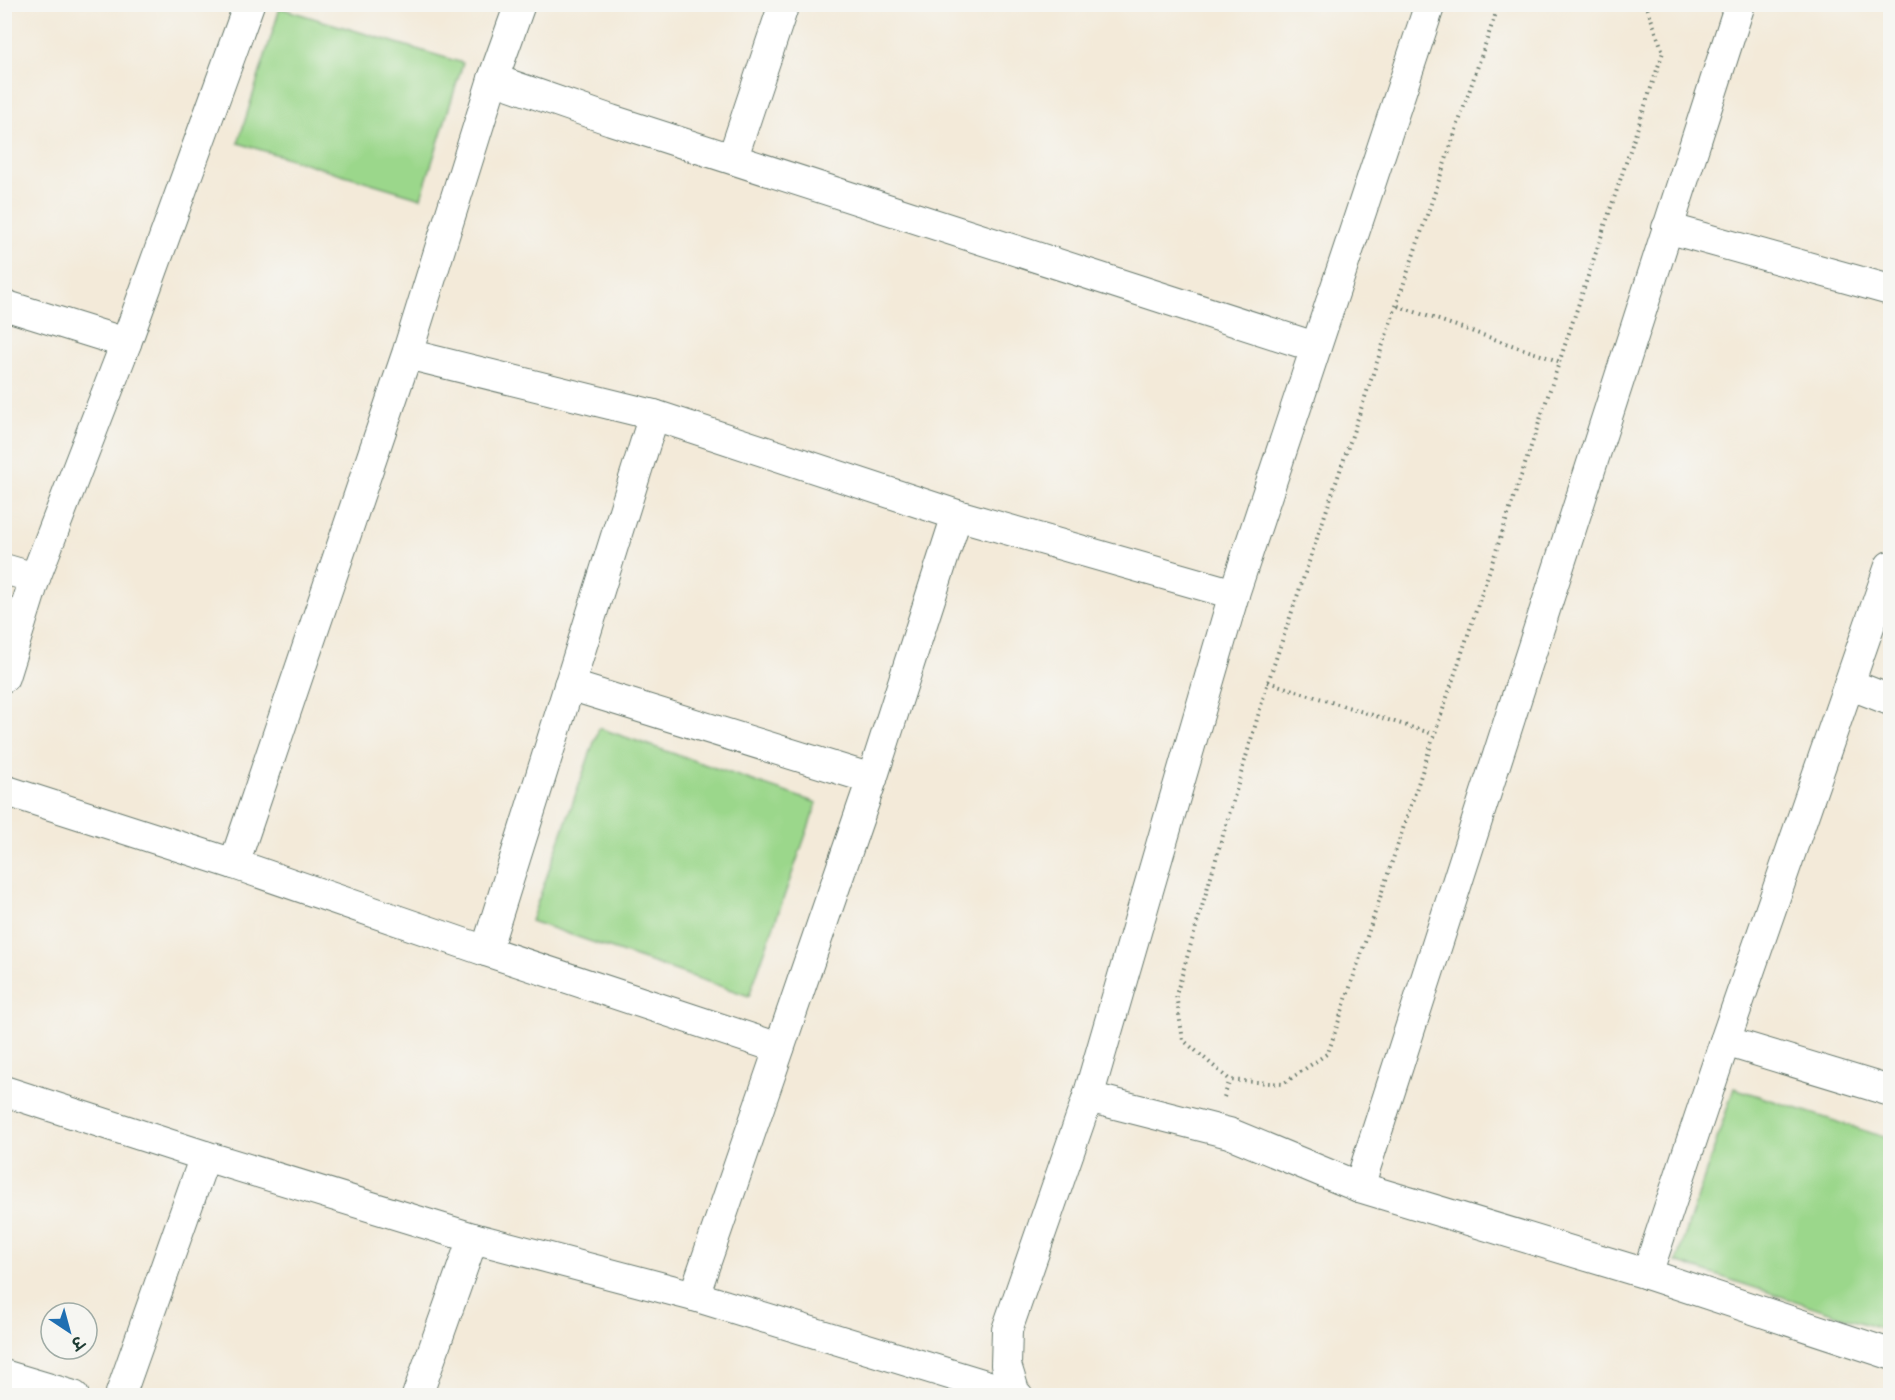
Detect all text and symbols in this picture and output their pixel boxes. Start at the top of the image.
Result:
north arrow [39,1301,99,1361]
text: उ [67,1331,90,1356]

